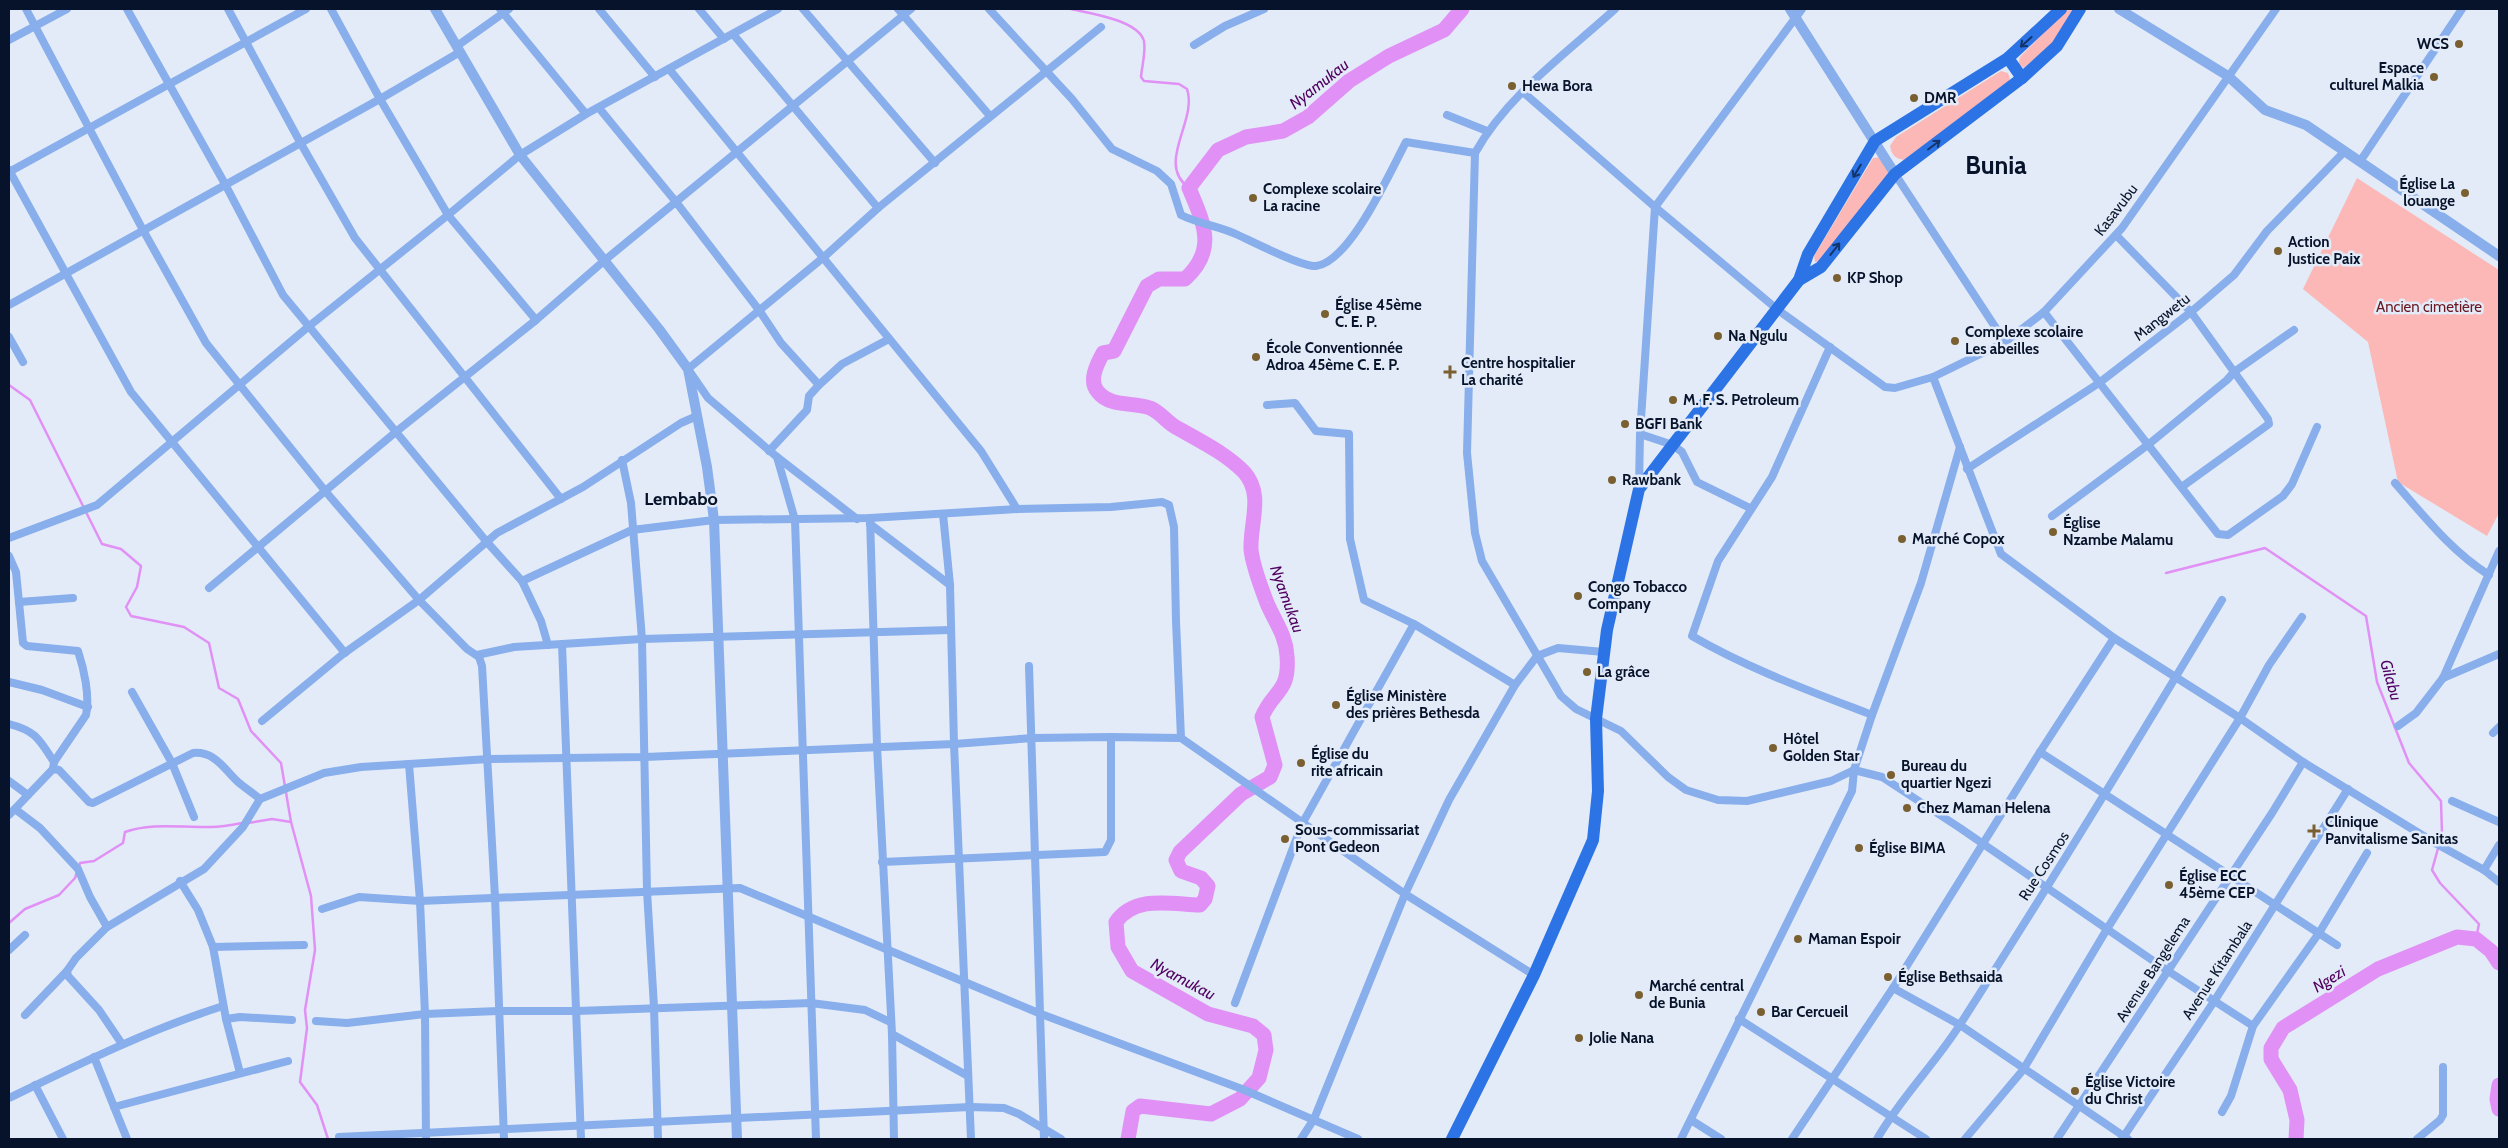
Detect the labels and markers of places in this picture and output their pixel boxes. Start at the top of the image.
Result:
place label: WCS [2417,35,2449,53]
marker: WCS [2453,38,2465,50]
place label: Espace culturel Malkia [2330,59,2425,94]
marker: Espace culturel Malkia [2428,71,2440,83]
place label: Hewa Bora [1522,77,1593,95]
marker: Hewa Bora [1506,80,1518,92]
place label: DMR [1924,89,1957,107]
marker: DMR [1908,92,1920,104]
place label: Église La louange [2399,174,2456,210]
place label: Complexe scolaire La racine [1263,180,1381,215]
marker: Église La louange [2459,187,2471,199]
marker: Complexe scolaire La racine [1247,192,1259,204]
place label: Action Justice Paix [2287,233,2361,268]
marker: Action Justice Paix [2272,245,2284,257]
place label: KP Shop [1847,269,1903,287]
marker: KP Shop [1831,272,1843,284]
place label: Église 45ème C. E. P. [1335,295,1422,331]
marker: Église 45ème C. E. P. [1319,308,1331,320]
place label: Complexe scolaire Les abeilles [1965,323,2083,358]
place label: Na Ngulu [1728,327,1788,345]
marker: Na Ngulu [1712,330,1724,342]
marker: Complexe scolaire Les abeilles [1949,335,1961,347]
place label: École Conventionnée Adroa 45ème C. E. P. [1266,338,1403,374]
marker: École Conventionnée Adroa 45ème C. E. P. [1250,351,1262,363]
place label: Centre hospitalier La charité [1461,354,1575,389]
marker: Centre hospitalier La charité [1443,365,1457,379]
place label: M. F. S. Petroleum [1683,391,1799,409]
marker: M. F. S. Petroleum [1667,394,1679,406]
place label: BGFI Bank [1635,415,1703,433]
marker: BGFI Bank [1619,418,1631,430]
place label: Rawbank [1622,471,1682,489]
marker: Rawbank [1606,474,1618,486]
place label: Église Nzambe Malamu [2063,513,2173,549]
marker: Église Nzambe Malamu [2047,526,2059,538]
place label: Marché Copox [1912,530,2005,548]
marker: Marché Copox [1896,533,1908,545]
place label: Congo Tobacco Company [1588,578,1688,613]
marker: Congo Tobacco Company [1572,590,1584,602]
place label: La grâce [1597,663,1650,681]
marker: La grâce [1581,666,1593,678]
place label: Église Ministère des prières Bethesda [1346,686,1480,722]
marker: Église Ministère des prières Bethesda [1330,699,1342,711]
place label: Hôtel Golden Star [1783,730,1859,765]
marker: Hôtel Golden Star [1767,742,1779,754]
place label: Église du rite africain [1311,744,1383,780]
marker: Église du rite africain [1295,757,1307,769]
place label: Bureau du quartier Ngezi [1901,757,1991,792]
marker: Bureau du quartier Ngezi [1885,769,1897,781]
place label: Chez Maman Helena [1917,799,2051,817]
marker: Chez Maman Helena [1901,802,1913,814]
place label: Clinique Panvitalisme Sanitas [2325,813,2458,848]
place label: Sous-commissariat Pont Gedeon [1295,821,1419,856]
marker: Clinique Panvitalisme Sanitas [2307,824,2321,838]
marker: Sous-commissariat Pont Gedeon [1279,833,1291,845]
place label: Église BIMA [1869,838,1946,857]
marker: Église BIMA [1853,842,1865,854]
place label: Église ECC 45ème CEP [2179,866,2255,902]
marker: Église ECC 45ème CEP [2163,879,2175,891]
place label: Maman Espoir [1808,930,1901,948]
marker: Maman Espoir [1792,933,1804,945]
place label: Église Bethsaida [1898,967,2003,986]
marker: Église Bethsaida [1882,971,1894,983]
place label: Marché central de Bunia [1649,977,1744,1012]
marker: Marché central de Bunia [1633,989,1645,1001]
place label: Bar Cercueil [1771,1003,1848,1021]
marker: Bar Cercueil [1755,1006,1767,1018]
place label: Jolie Nana [1588,1029,1654,1047]
marker: Jolie Nana [1573,1032,1585,1044]
place label: Église Victoire du Christ [2085,1072,2176,1108]
marker: Église Victoire du Christ [2069,1085,2081,1097]

